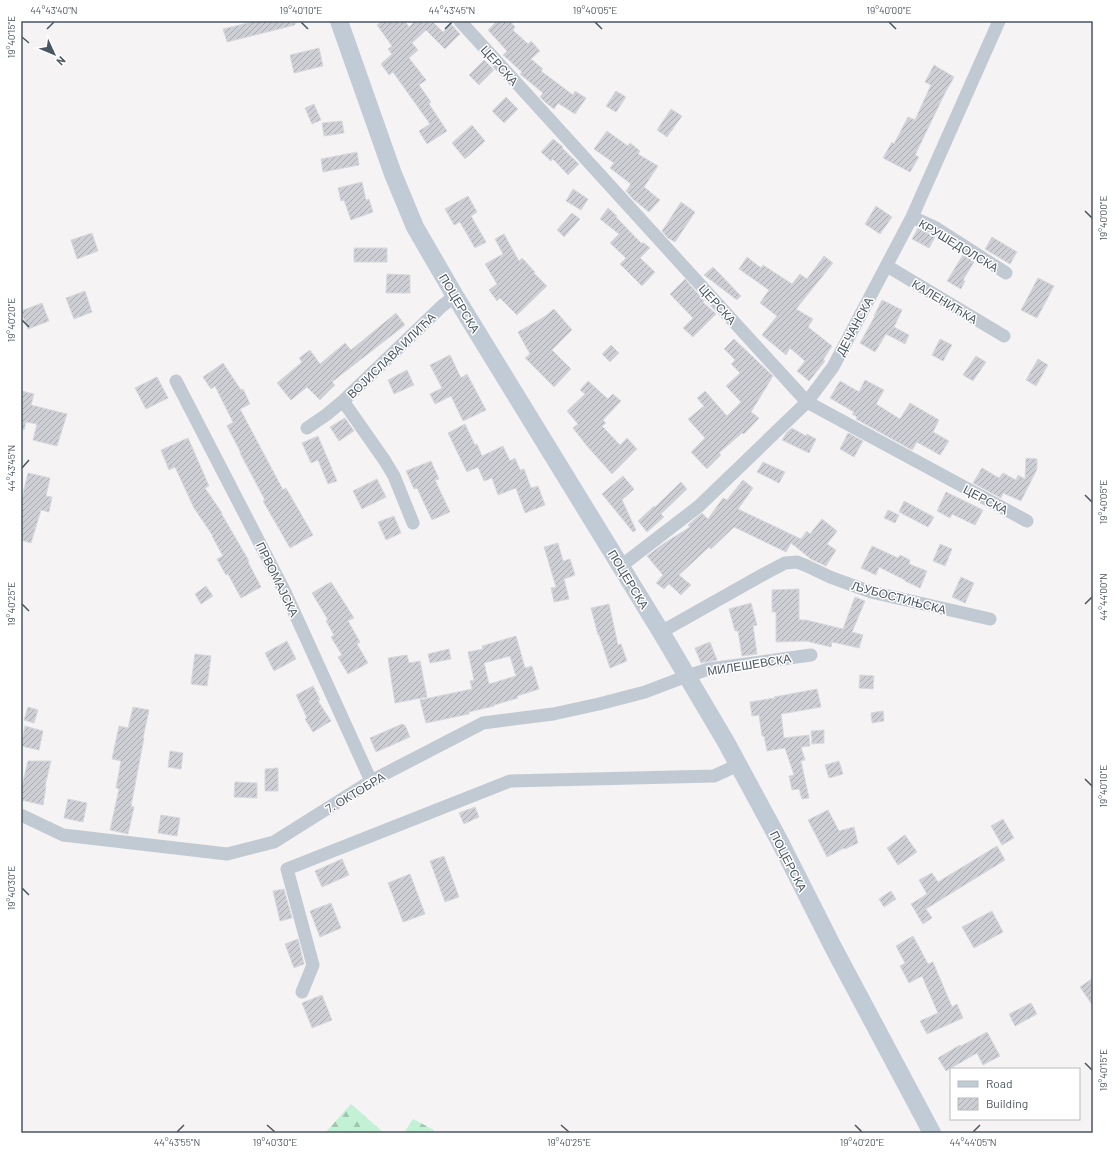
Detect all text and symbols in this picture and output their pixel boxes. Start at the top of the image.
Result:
text: 44°43'40"N [30,4,78,16]
text: 19°40'10"E [280,4,322,16]
text: 44°43'45"N [429,4,475,16]
text: 19°40'05"E [573,4,617,16]
text: 19°40'00"E [867,4,911,16]
text: 19°40'15"E [5,16,17,58]
north arrow [34,34,74,74]
street label: ЦЕРСКА [478,42,521,88]
text: N [54,54,69,68]
text: 19°40'00"E [1097,196,1109,240]
street label: КРУШЕДОЛСКА [916,216,1001,275]
street label: ПОЦЕРСКА [436,271,483,336]
street label: КАЛЕНИЋКА [910,276,980,326]
street label: ЦЕРСКА [696,281,739,327]
street label: ДЕЧАНСКА [833,294,876,358]
text: 19°40'20"E [5,298,17,342]
street label: ВОЈИСЛАВА ИЛИЋА [344,309,438,401]
text: 44°43'45"N [5,445,17,491]
text: 19°40'05"E [1097,480,1109,524]
street label: ЦЕРСКА [961,481,1011,517]
street label: ПРВОМАЈСКА [254,539,302,619]
street label: ПОЦЕРСКА [605,547,652,612]
text: 44°44'00"N [1097,573,1109,621]
street label: ЉУБОСТИЊСКА [850,578,948,616]
text: 19°40'25"E [5,582,17,626]
street label: МИЛЕШЕВСКА [706,650,792,678]
text: 19°40'10"E [1097,765,1109,807]
street label: 7. ОКТОБРА [323,769,387,815]
street label: ПОЦЕРСКА [767,828,810,894]
text: 19°40'30"E [5,866,17,910]
text: 19°40'15"E [1097,1049,1109,1091]
legend [950,1068,1080,1120]
text: Road [986,1076,1013,1090]
text: Building [986,1096,1028,1110]
text: 44°43'55"N [154,1136,200,1148]
text: 19°40'30"E [253,1136,297,1148]
text: 19°40'25"E [547,1136,591,1148]
text: 19°40'20"E [840,1136,884,1148]
text: 44°44'05"N [949,1136,997,1148]

